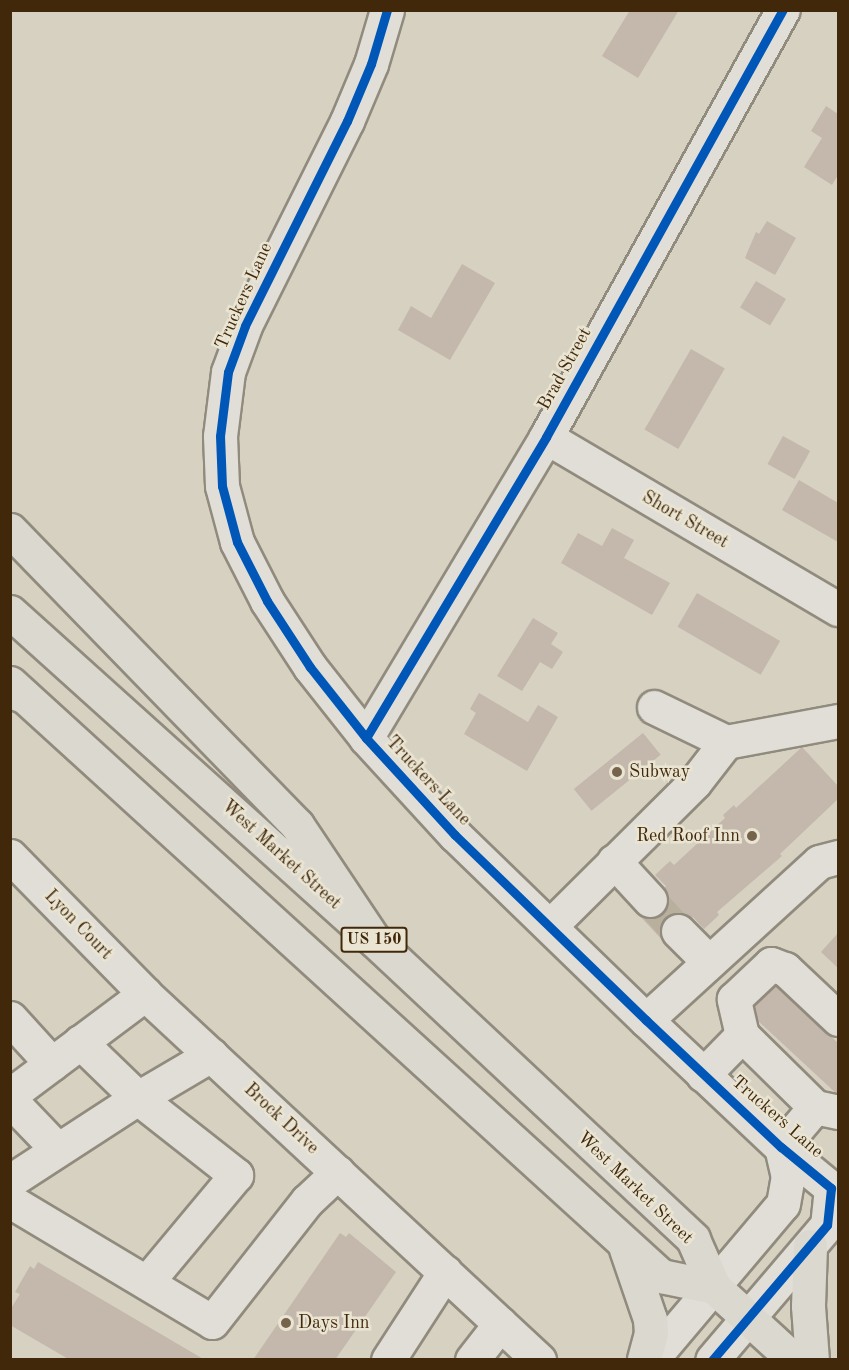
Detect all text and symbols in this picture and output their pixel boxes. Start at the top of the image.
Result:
street label: Truckers Lane [211,239,277,353]
street label: Brad Street [534,324,596,414]
street label: Short Street [638,487,732,553]
street label: Truckers Lane [381,732,475,830]
place label: Subway [629,761,690,783]
marker: Subway [610,765,624,779]
street label: West Market Street [217,796,345,914]
place label: Red Roof Inn [636,825,740,847]
marker: Red Roof Inn [745,829,759,843]
street label: Lyon Court [39,886,117,964]
road number: US 150 [340,927,409,953]
street label: Truckers Lane [727,1071,827,1163]
street label: Brock Drive [239,1079,323,1159]
street label: West Market Street [572,1127,698,1249]
place label: Days Inn [298,1312,370,1334]
marker: Days Inn [279,1316,293,1330]

